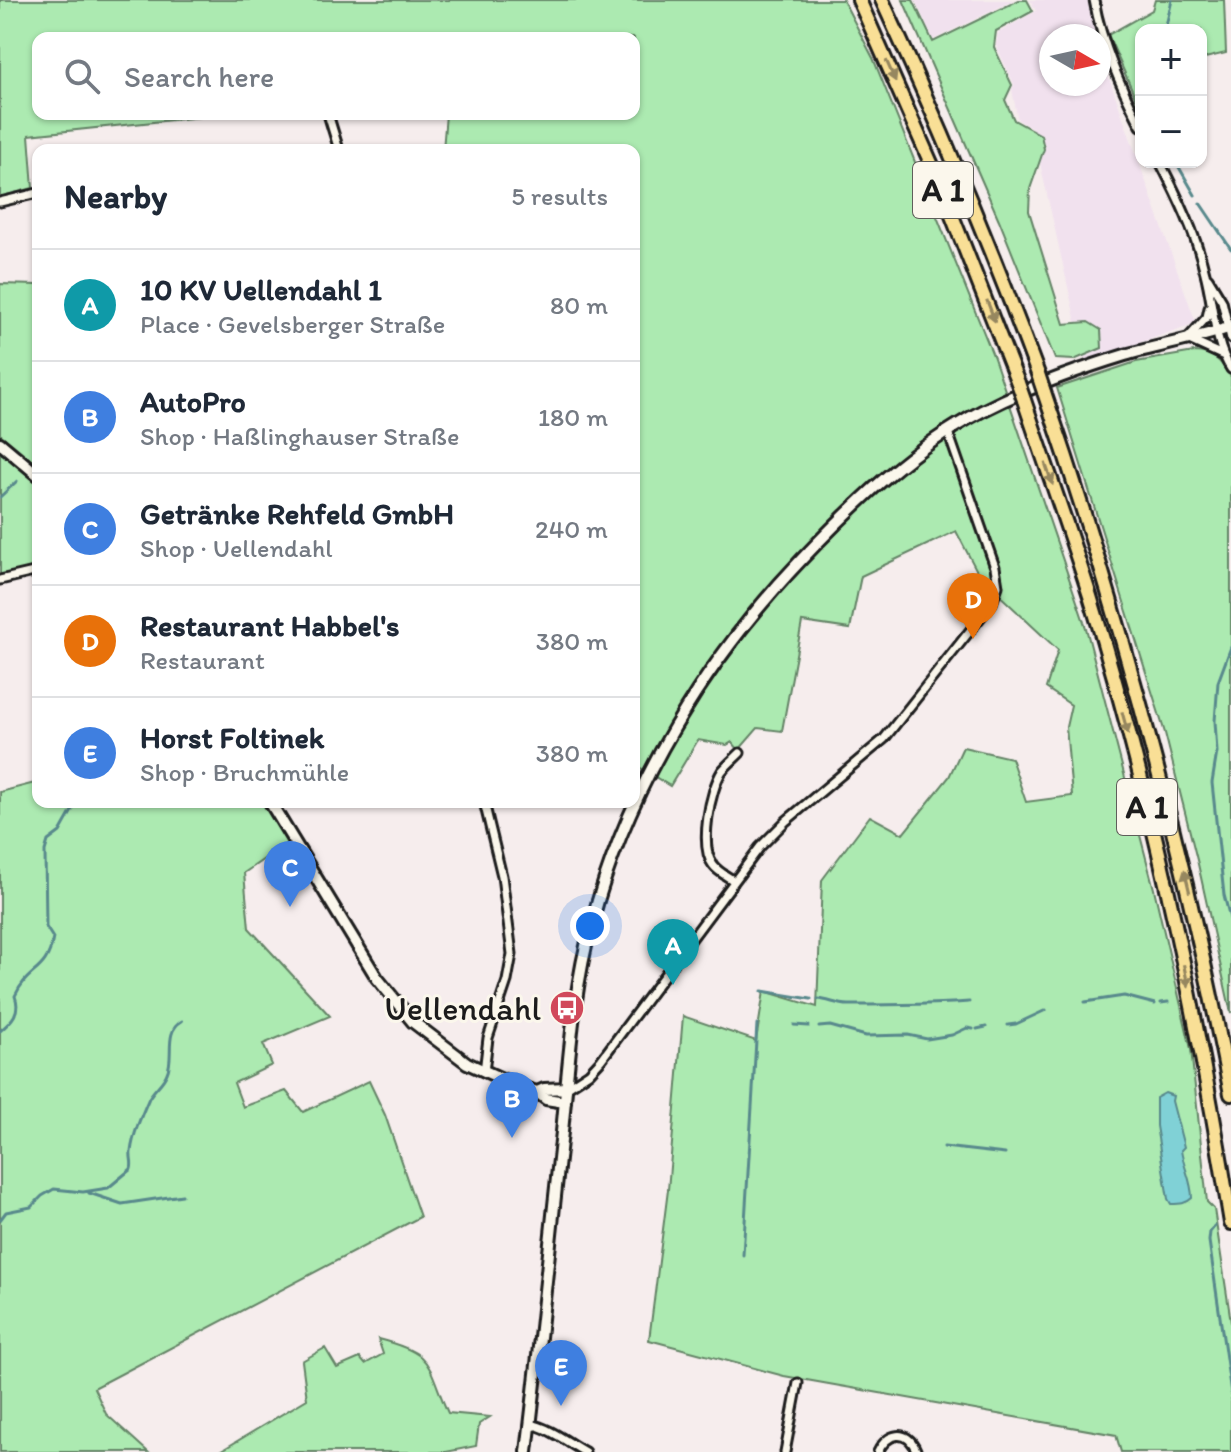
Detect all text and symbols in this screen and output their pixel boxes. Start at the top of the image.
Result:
north arrow [1039,24,1111,96]
map controls [1135,24,1207,168]
button: + [1135,24,1207,96]
search box [32,32,640,120]
icon: search [60,54,104,98]
text: Search here [124,58,274,95]
one-way arrow [884,59,898,83]
button: − [1135,96,1207,168]
road number: A 1 [913,162,973,218]
text: Nearby [64,176,167,217]
text: 5 results [511,180,608,212]
text: 10 KV Uellendahl 1 [140,271,382,308]
text: A [82,289,98,321]
text: 80 m [550,289,608,321]
one-way arrow [985,299,998,323]
text: Place · Gevelsberger Straße [140,308,445,340]
text: AutoPro [140,383,246,420]
text: B [82,401,98,433]
text: 180 m [538,401,608,433]
text: Shop · Haßlinghauser Straße [140,420,459,452]
one-way arrow [1043,463,1055,487]
text: Getränke Rehfeld GmbH [140,495,454,532]
text: C [82,513,98,545]
text: 240 m [535,513,608,545]
text: Shop · Uellendahl [140,532,333,564]
pin: D [947,573,999,639]
text: Restaurant Habbel's [140,607,400,644]
text: D [81,625,99,657]
text: 380 m [536,625,608,657]
text: Restaurant [140,644,265,676]
one-way arrow [1119,711,1132,735]
text: Horst Foltinek [140,719,324,756]
text: E [83,737,97,769]
text: 380 m [536,737,608,769]
text: Shop · Bruchmühle [140,756,349,788]
road number: A 1 [1117,779,1177,835]
pin: C [264,841,316,907]
one-way arrow [1181,868,1193,893]
your location [570,906,610,946]
pin: A [647,919,699,985]
one-way arrow [1180,963,1193,988]
place label: Uellendahl [384,988,541,1029]
bus stop icon: Uellendahl [548,989,586,1027]
pin: B [486,1072,538,1138]
pin: E [535,1340,587,1406]

